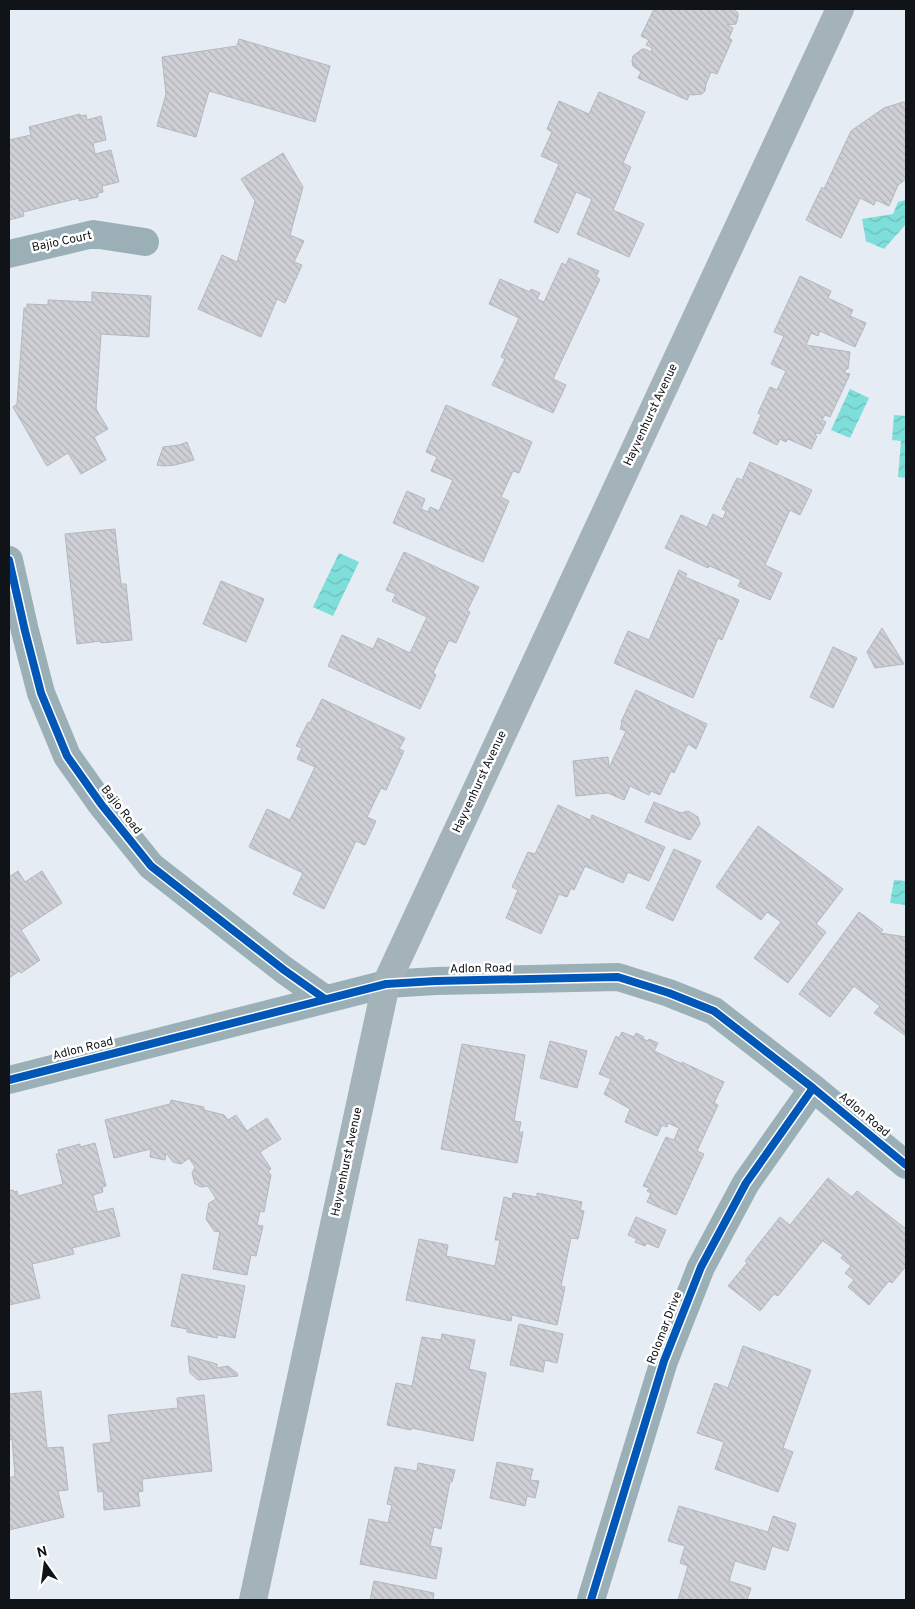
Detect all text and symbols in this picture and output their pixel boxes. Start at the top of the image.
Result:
street label: Bajio Court [30,228,94,256]
street label: Hayvenhurst Avenue [620,361,682,469]
street label: Hayvenhurst Avenue [449,728,511,836]
street label: Bajio Road [97,782,145,838]
street label: Adlon Road [450,960,512,978]
street label: Adlon Road [51,1034,115,1064]
street label: Adlon Road [835,1089,893,1141]
street label: Hayvenhurst Avenue [328,1106,366,1218]
street label: Rolomar Drive [644,1289,686,1367]
north arrow [20,1539,70,1589]
text: N [35,1543,49,1562]

